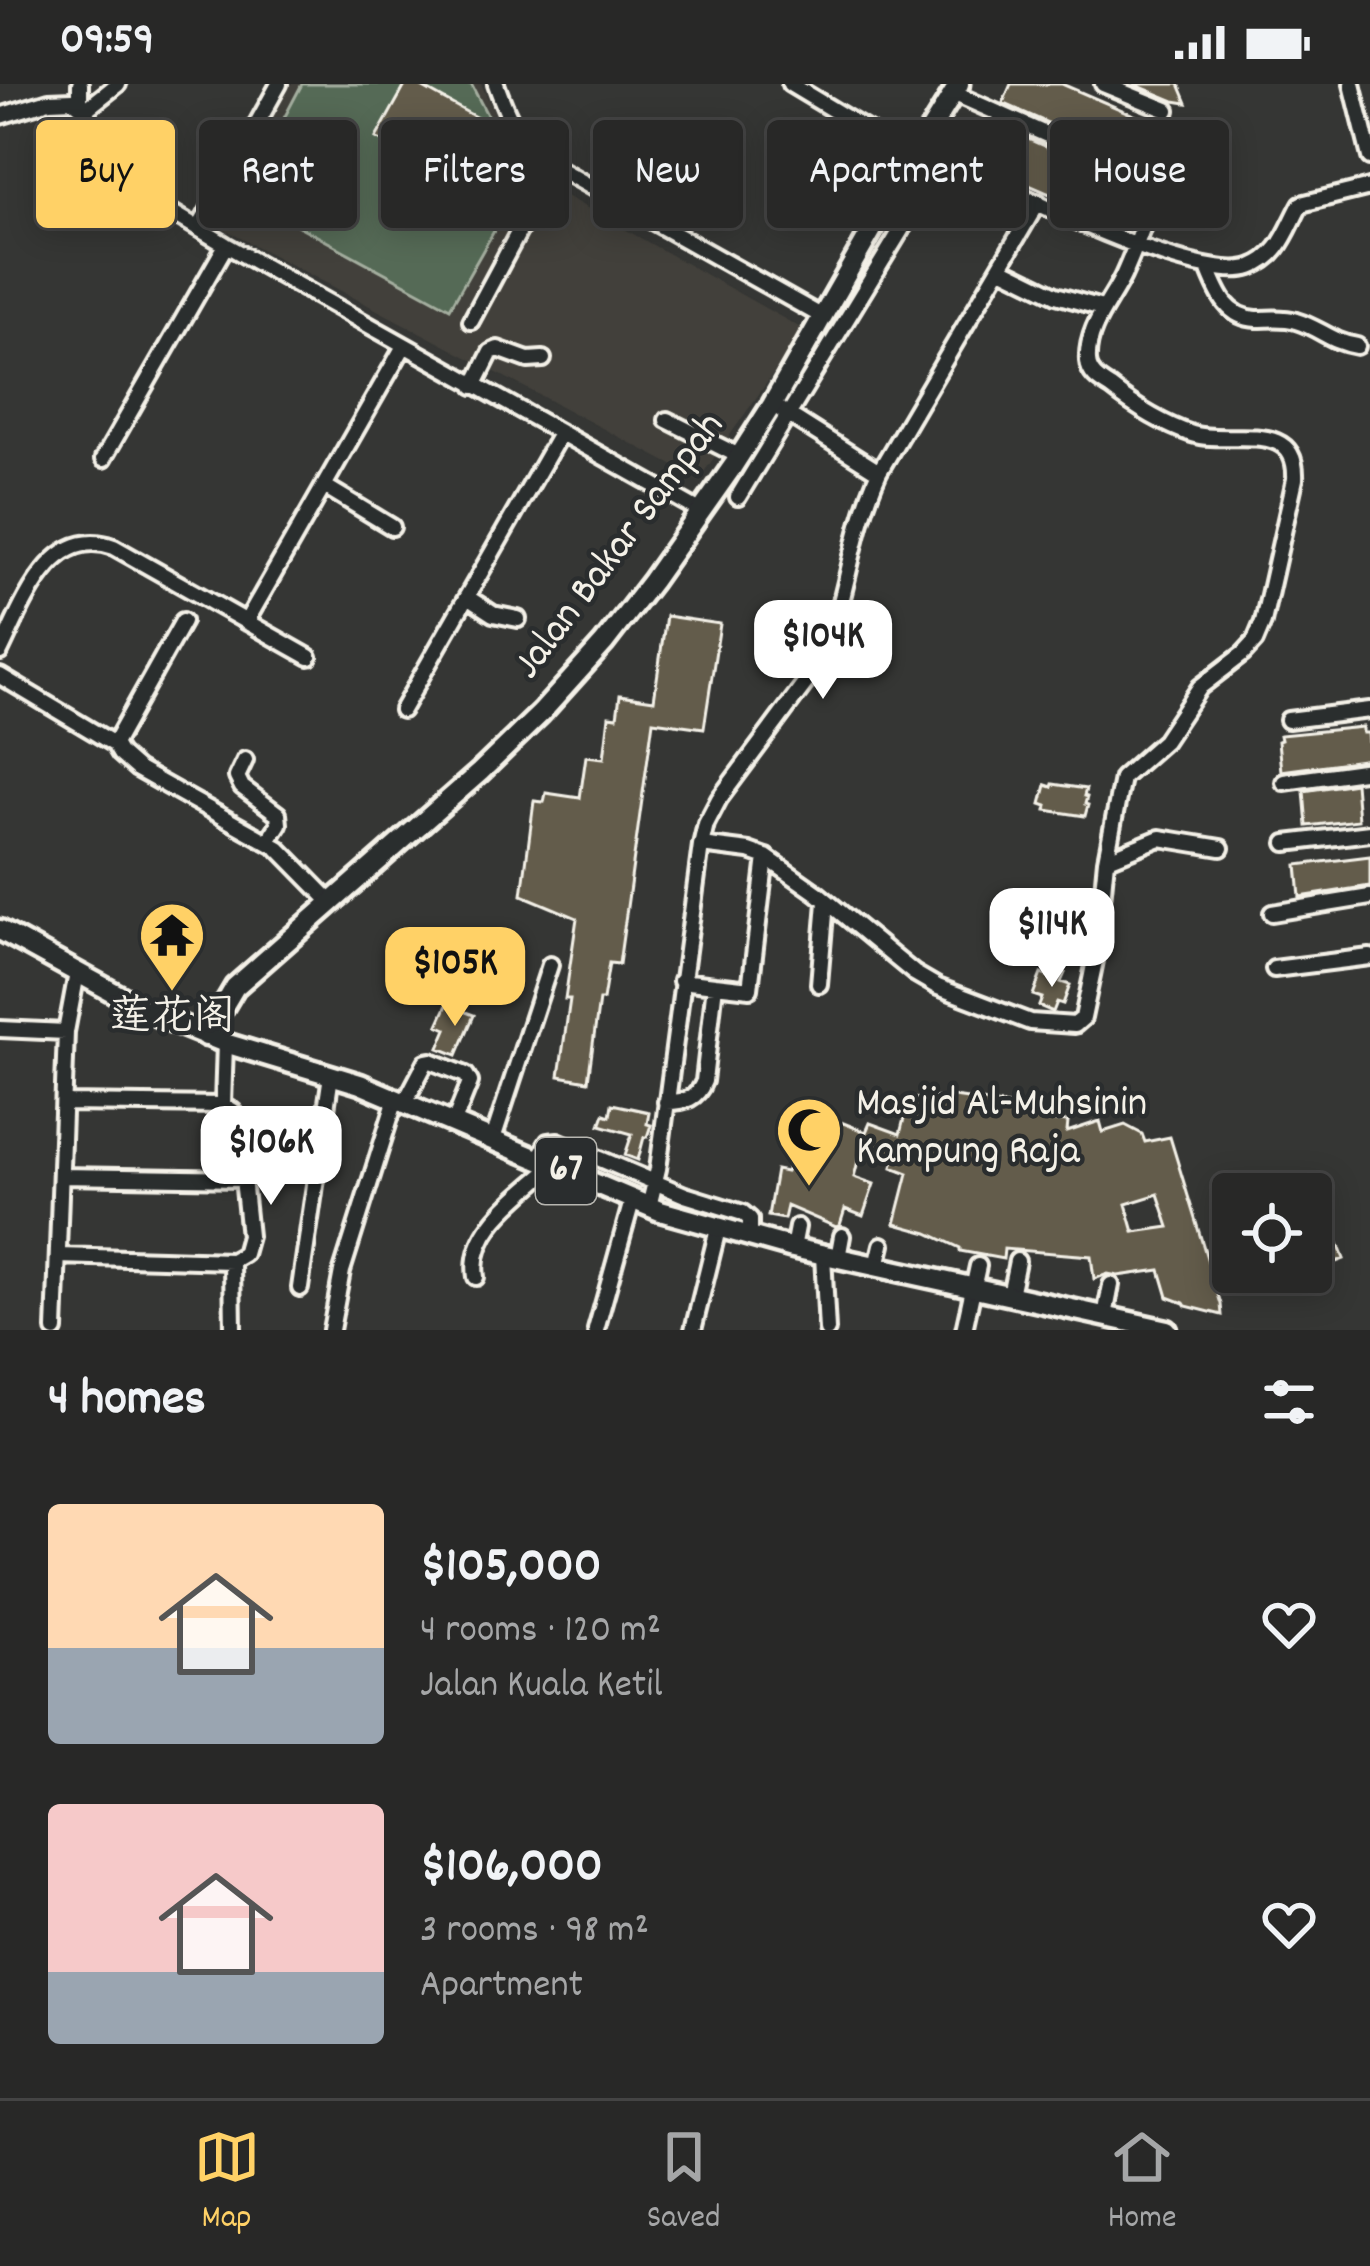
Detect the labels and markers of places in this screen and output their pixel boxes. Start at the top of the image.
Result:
pin: $104K [739,600,907,702]
pin: $114K [968,888,1136,990]
temple icon: 莲花阁 [137,900,207,994]
pin: $105K [371,927,539,1029]
place label: 莲花阁 [109,990,235,1050]
place label: Masjid Al-Muhsinin Kampung Raja [856,1076,1147,1184]
mosque icon: Masjid Al-Muhsinin Kampung Raja [774,1095,844,1189]
pin: $106K [187,1106,355,1208]

